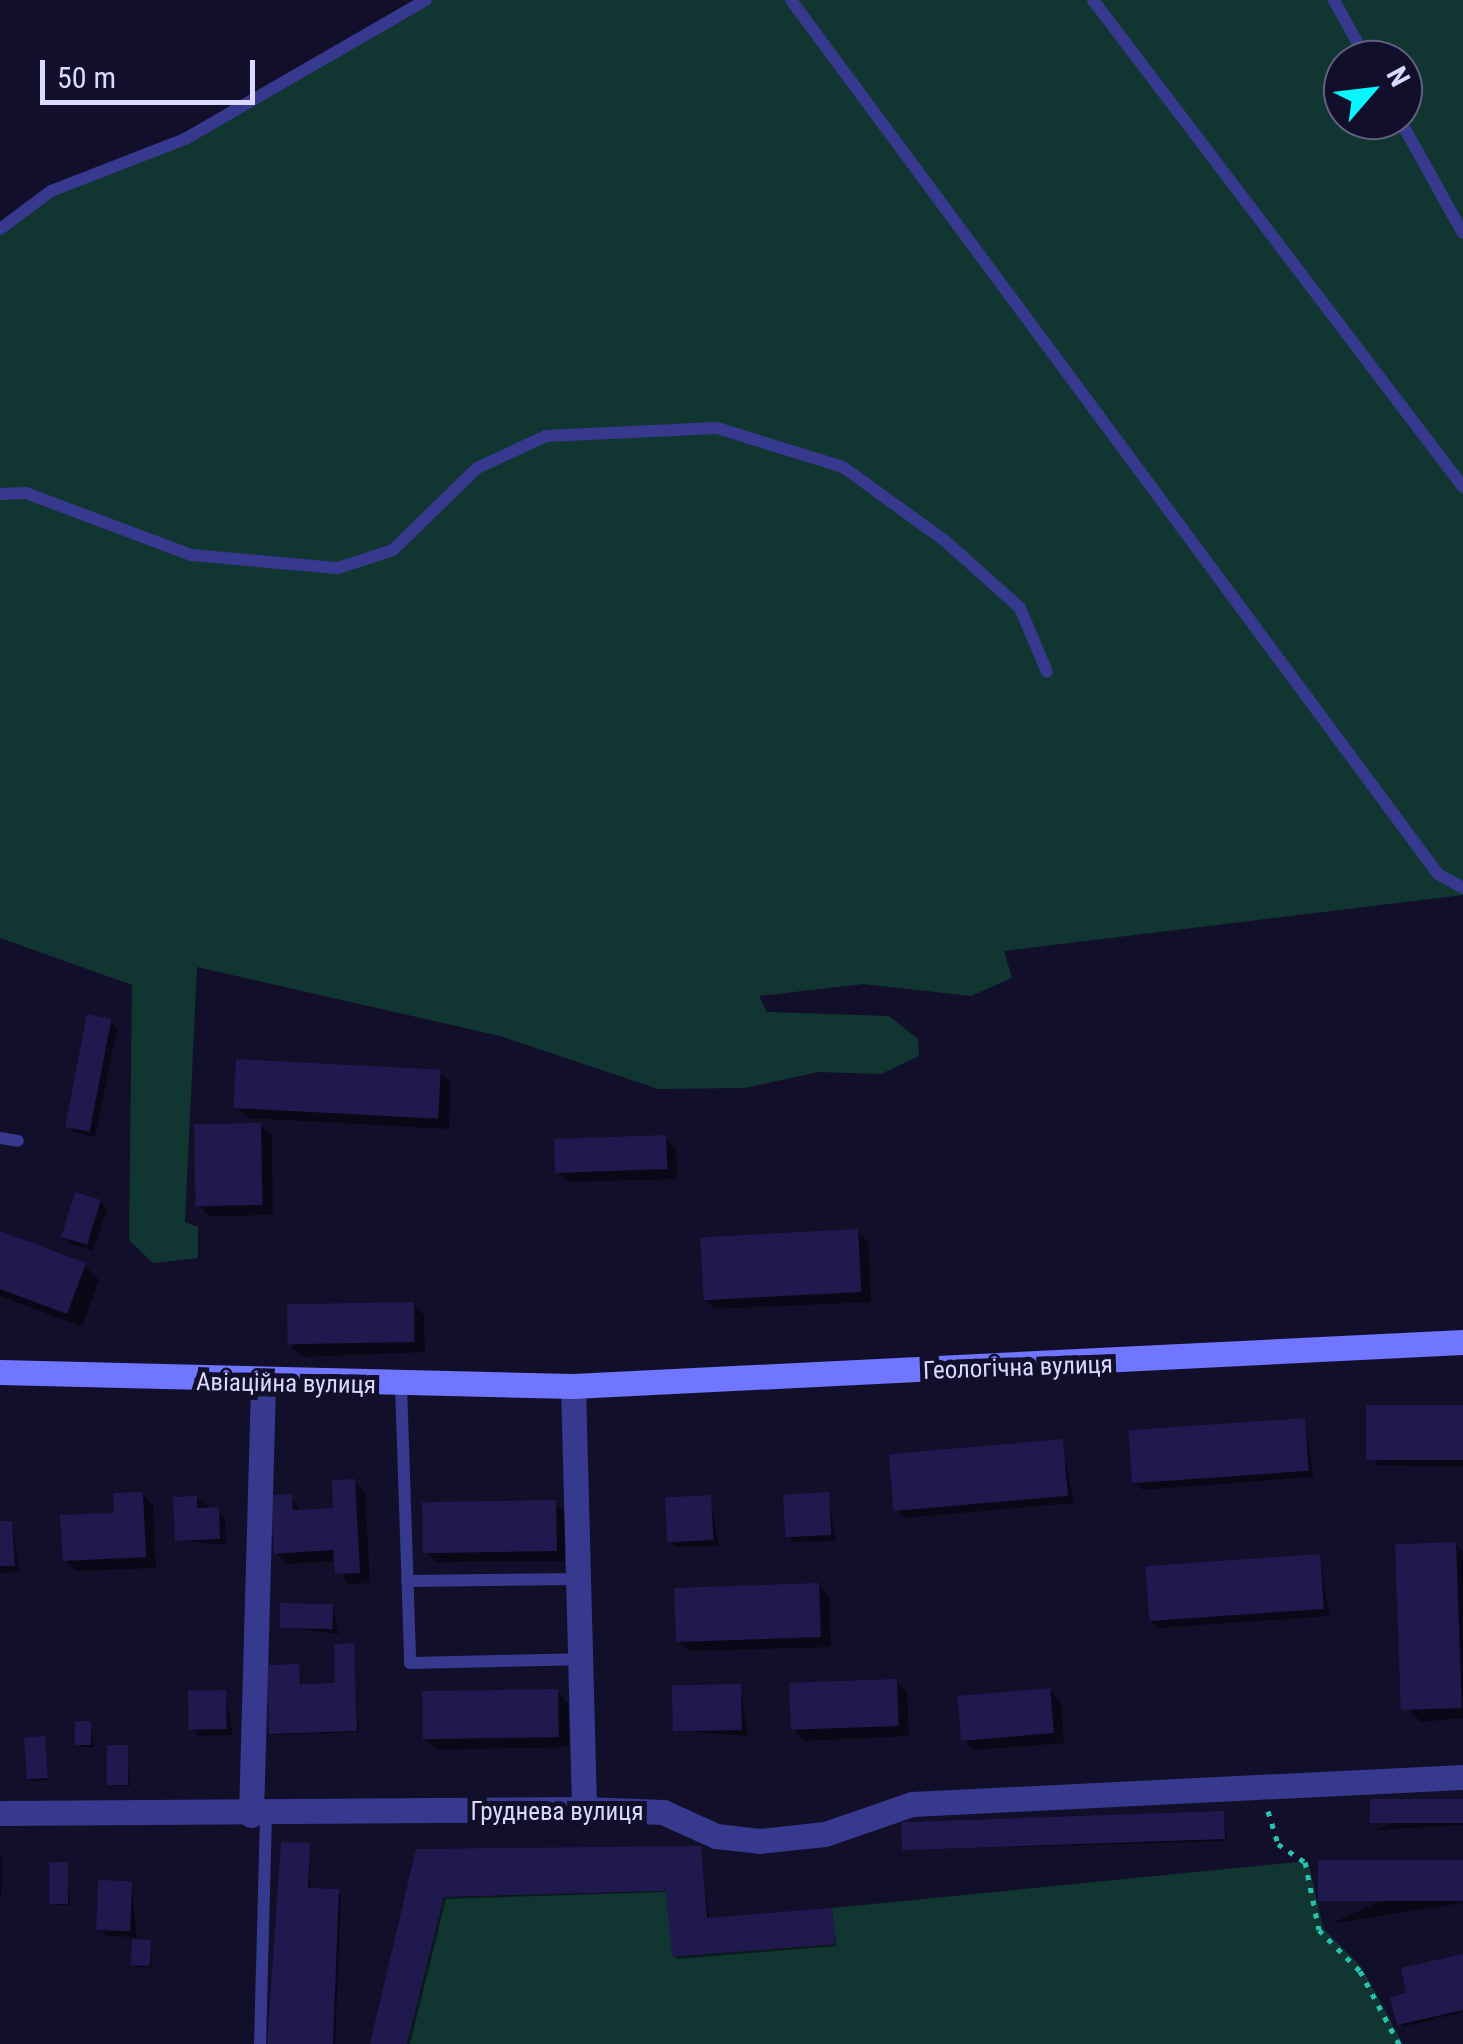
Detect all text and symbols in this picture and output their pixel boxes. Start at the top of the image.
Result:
scale bar [45,40,260,102]
north arrow [1323,40,1423,140]
text: 50 m [57,60,116,95]
text: N [1380,61,1417,92]
street label: Геологічна вулиця [923,1350,1113,1386]
street label: Авіаційна вулиця [196,1367,376,1401]
street label: Груднева вулиця [471,1797,643,1827]

